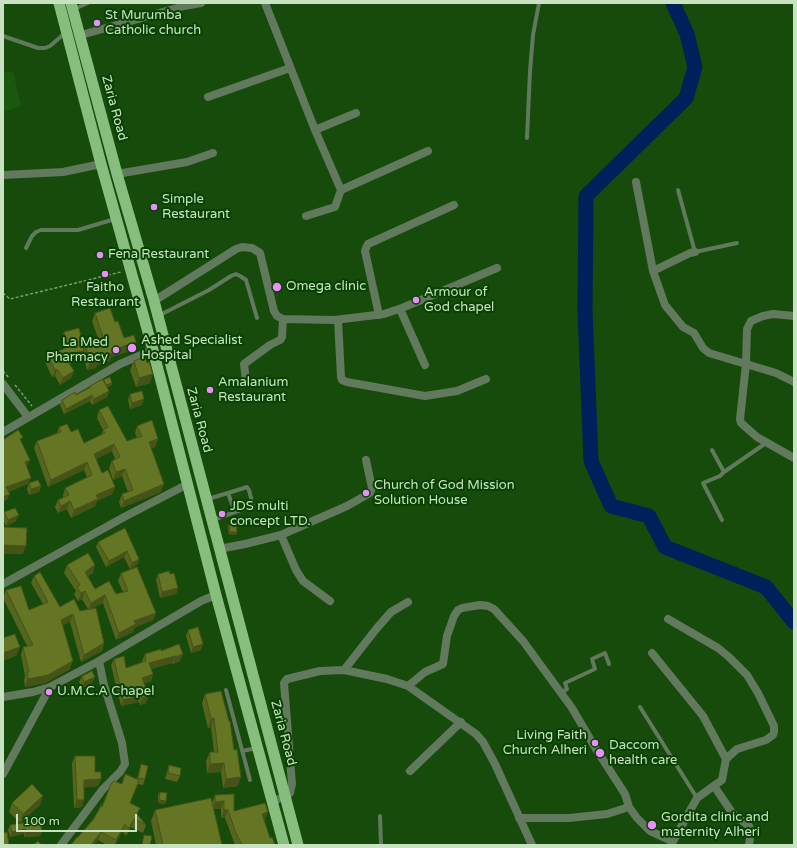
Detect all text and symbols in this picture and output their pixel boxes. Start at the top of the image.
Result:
place label: St Murumba Catholic church [105,8,201,39]
marker: St Murumba Catholic church [92,18,102,28]
street label: Zaria Road [98,74,130,142]
place label: Simple Restaurant [162,192,230,223]
marker: Simple Restaurant [149,202,159,212]
place label: Fena Restaurant [108,247,209,263]
marker: Fena Restaurant [95,250,105,260]
marker: Faitho Restaurant [100,269,110,279]
place label: Omega clinic [286,279,366,295]
place label: Faitho Restaurant [71,280,139,311]
marker: Omega clinic [271,281,283,293]
place label: Armour of God chapel [424,285,494,316]
marker: Armour of God chapel [411,295,421,305]
place label: Ashed Specialist Hospital [141,333,242,364]
place label: La Med Pharmacy [46,335,108,366]
marker: Ashed Specialist Hospital [126,342,138,354]
marker: La Med Pharmacy [111,345,121,355]
place label: Amalanium Restaurant [218,375,288,406]
marker: Amalanium Restaurant [205,385,215,395]
street label: Zaria Road [183,386,215,454]
place label: Church of God Mission Solution House [374,478,515,509]
marker: Church of God Mission Solution House [361,488,371,498]
place label: JDS multi concept LTD. [230,499,311,530]
marker: JDS multi concept LTD. [217,509,227,519]
place label: U.M.C.A Chapel [57,684,154,700]
marker: U.M.C.A Chapel [44,687,54,697]
street label: Zaria Road [267,699,299,767]
place label: Living Faith Church Alheri [503,728,587,759]
marker: Living Faith Church Alheri [590,738,600,748]
place label: Daccom health care [609,738,677,769]
marker: Daccom health care [594,747,606,759]
scale bar [18,806,139,832]
place label: Gordita clinic and maternity Alheri [661,810,769,841]
text: 100 m [23,814,60,828]
marker: Gordita clinic and maternity Alheri [646,819,658,831]

